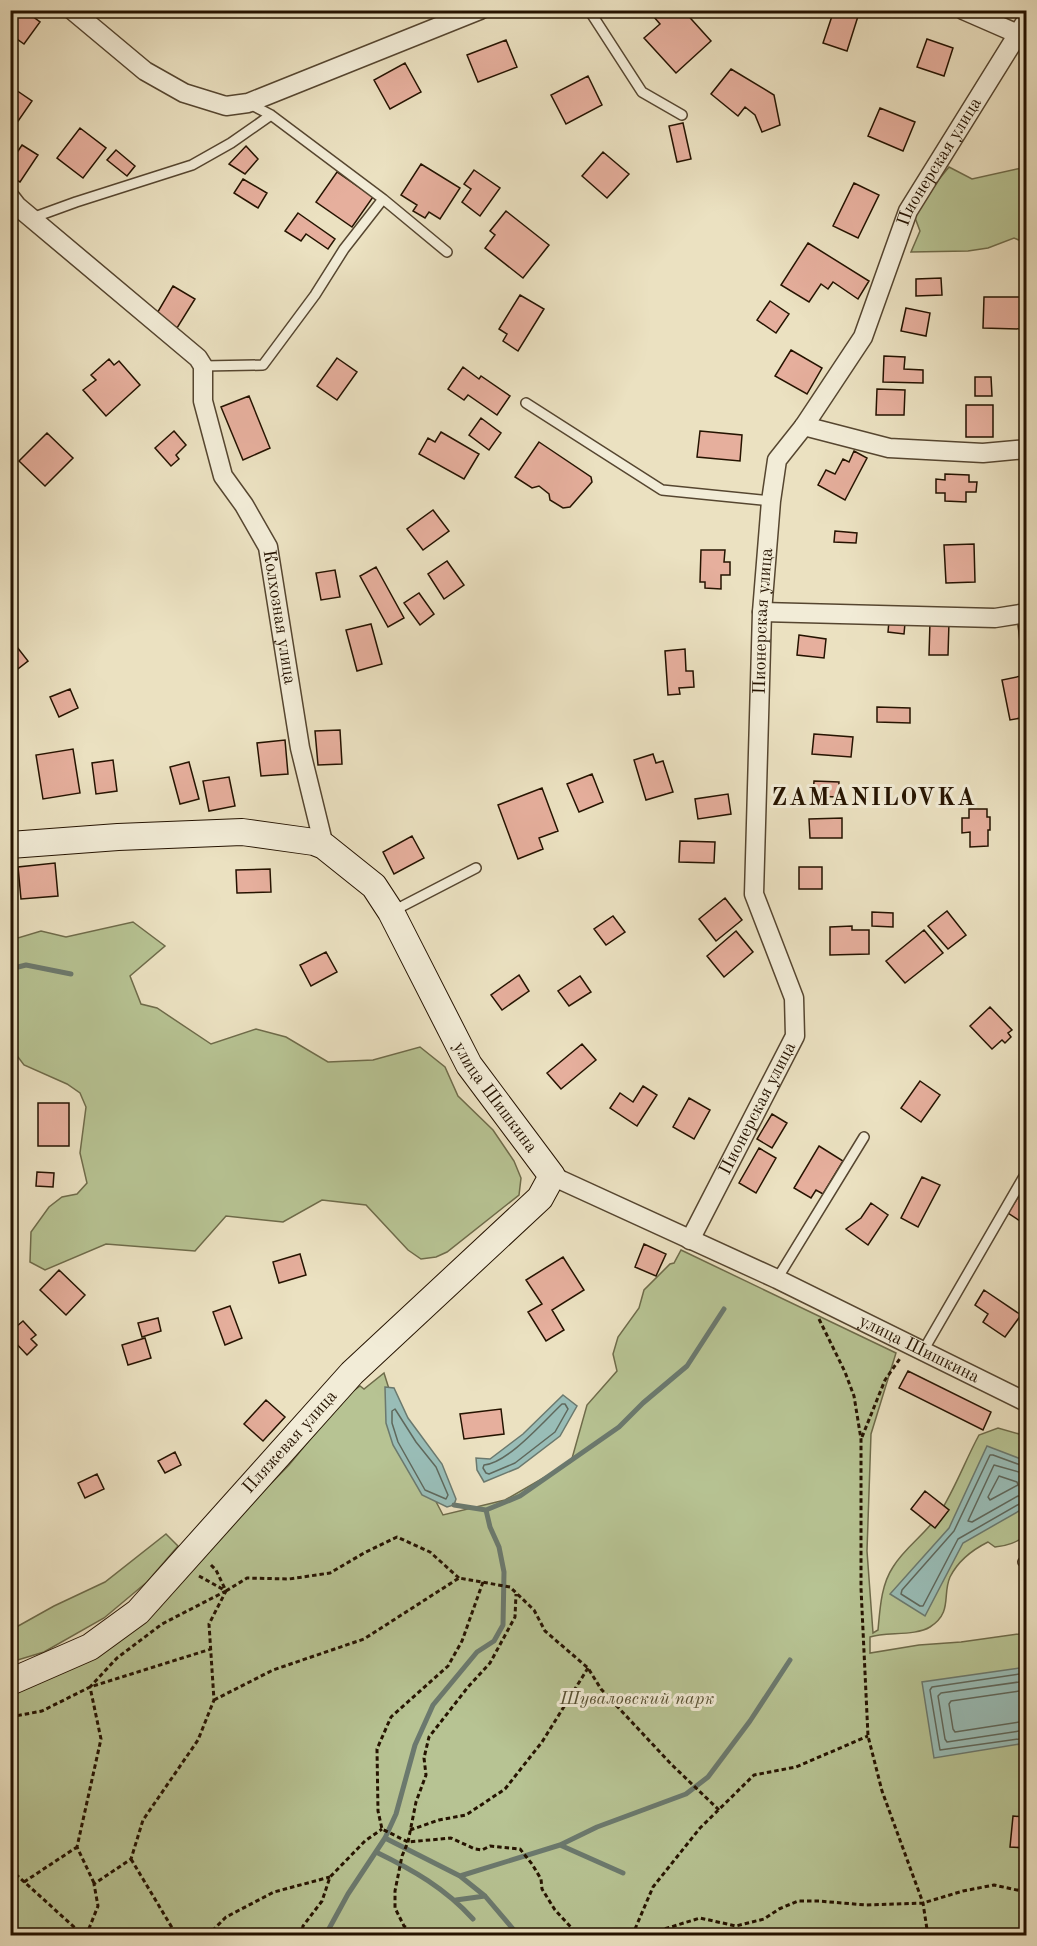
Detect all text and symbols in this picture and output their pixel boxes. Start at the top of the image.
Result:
street label: Пионерская улица [894,94,985,228]
street label: Пионерская улица [751,547,776,695]
street label: Колхозная улица [260,549,299,686]
district label: ZAMANILOVKA [772,787,976,811]
street label: улица Шишкина [450,1039,540,1156]
street label: Пионерская улица [716,1039,799,1178]
street label: улица Шишкина [856,1312,982,1387]
street label: Пляжевая улица [239,1387,341,1497]
park label: Шуваловский парк [559,1690,714,1708]

